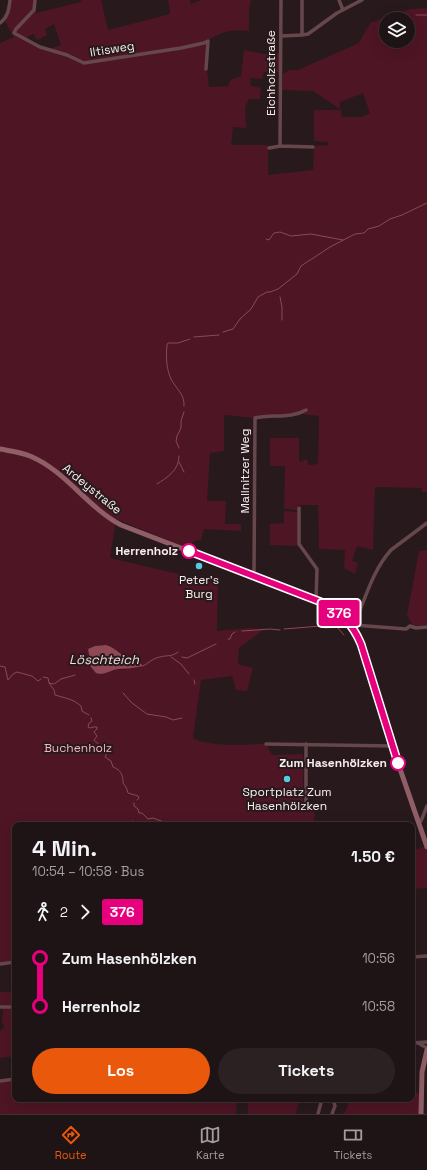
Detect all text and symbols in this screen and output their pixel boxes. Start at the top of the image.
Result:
map controls [379,12,415,48]
button: layers [379,12,415,48]
street label: Eichholzstraße [263,30,279,116]
street label: Iltisweg [89,38,135,60]
street label: Mallnitzer Weg [237,429,253,513]
street label: Ardeystraße [59,460,125,518]
place label: Herrenholz [115,543,178,559]
marker: Herrenholz [181,543,197,559]
marker: Peter’s Burg [194,561,204,571]
place label: Peter’s Burg [179,572,219,602]
line badge: 376 [316,600,362,626]
text: 376 [327,604,351,622]
water label: Löschteich [69,651,140,668]
park label: Buchenholz [44,740,112,756]
place label: Zum Hasenhölzken [279,755,387,771]
marker: Zum Hasenhölzken [390,755,406,771]
marker: Sportplatz Zum Hasenhölzken [282,774,292,784]
place label: Sportplatz Zum Hasenhölzken [242,784,332,814]
text: 4 Min. [32,834,97,862]
text: 1.50 € [351,847,395,866]
text: 10:54 – 10:58 · Bus [32,863,144,880]
icon: walk [32,901,54,923]
icon: forward [74,901,96,923]
text: 376 [110,903,135,921]
text: 2 [60,904,68,921]
text: Zum Hasenhölzken [62,949,197,968]
text: 10:56 [362,950,395,967]
text: Herrenholz [62,997,140,1016]
text: 10:58 [362,998,395,1015]
button: Los [32,1048,210,1094]
button: Tickets [218,1048,395,1094]
tab: Route [55,1124,87,1162]
tab: Karte [196,1124,224,1162]
tab: Tickets [334,1124,372,1162]

